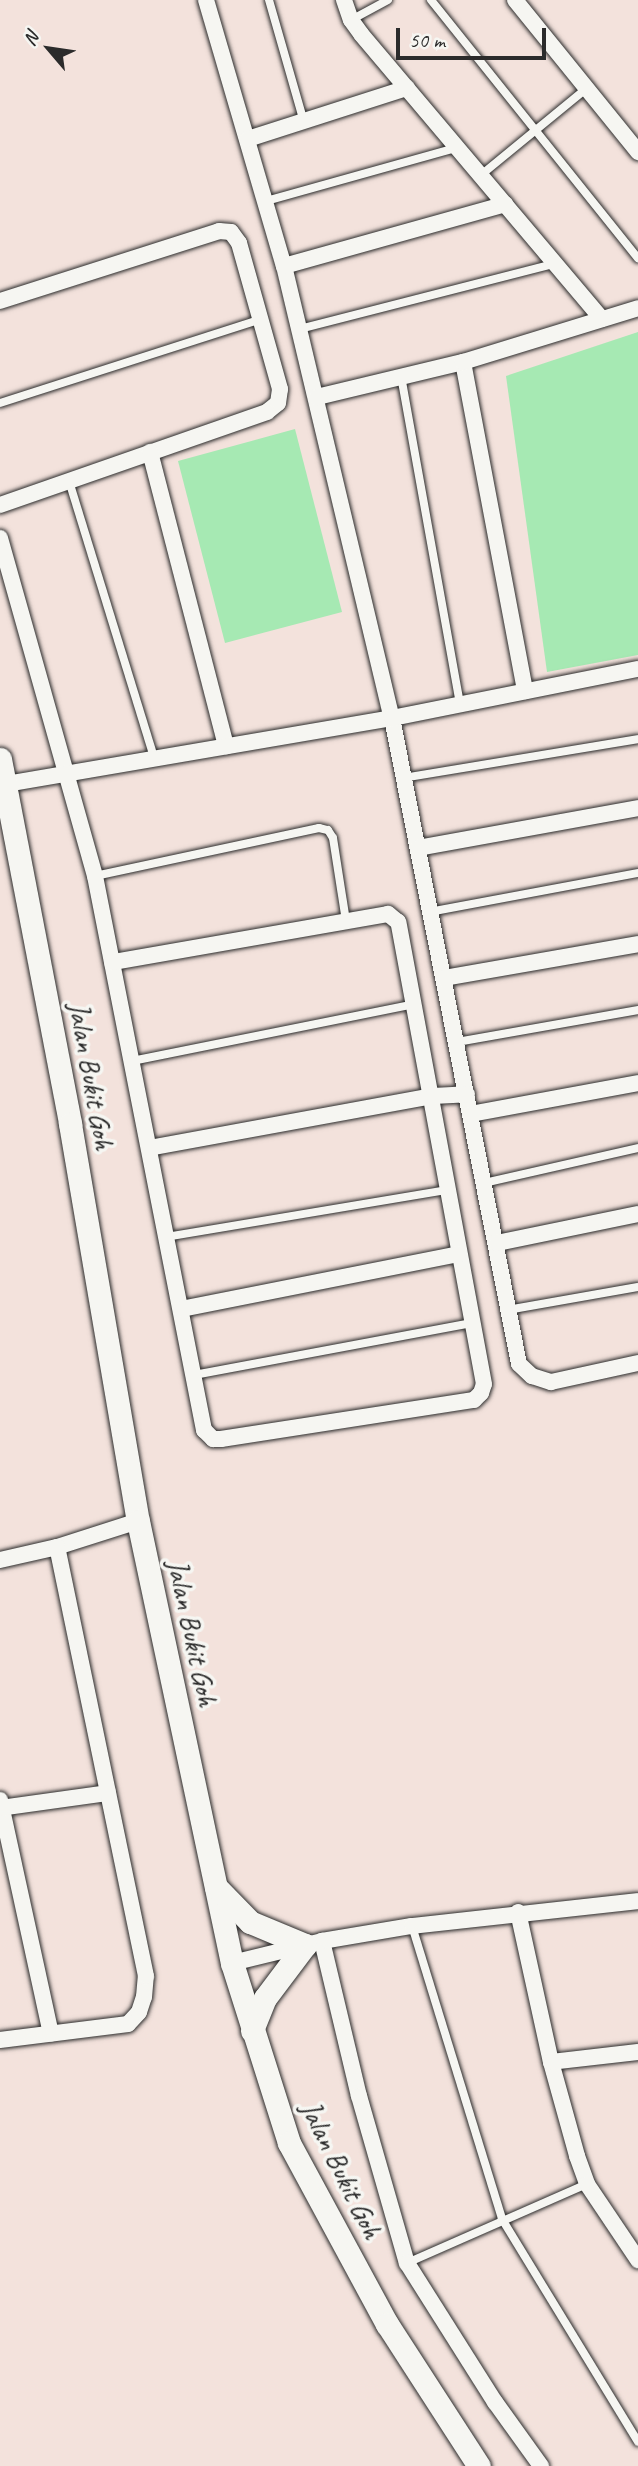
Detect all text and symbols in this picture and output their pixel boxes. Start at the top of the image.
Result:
north arrow [14,14,84,84]
scale bar [400,14,550,58]
text: 50 m [409,27,445,53]
text: N [17,28,44,50]
street label: Jalan Bukit Goh [62,1000,120,1152]
street label: Jalan Bukit Goh [160,1557,224,1709]
street label: Jalan Bukit Goh [293,2096,389,2244]

